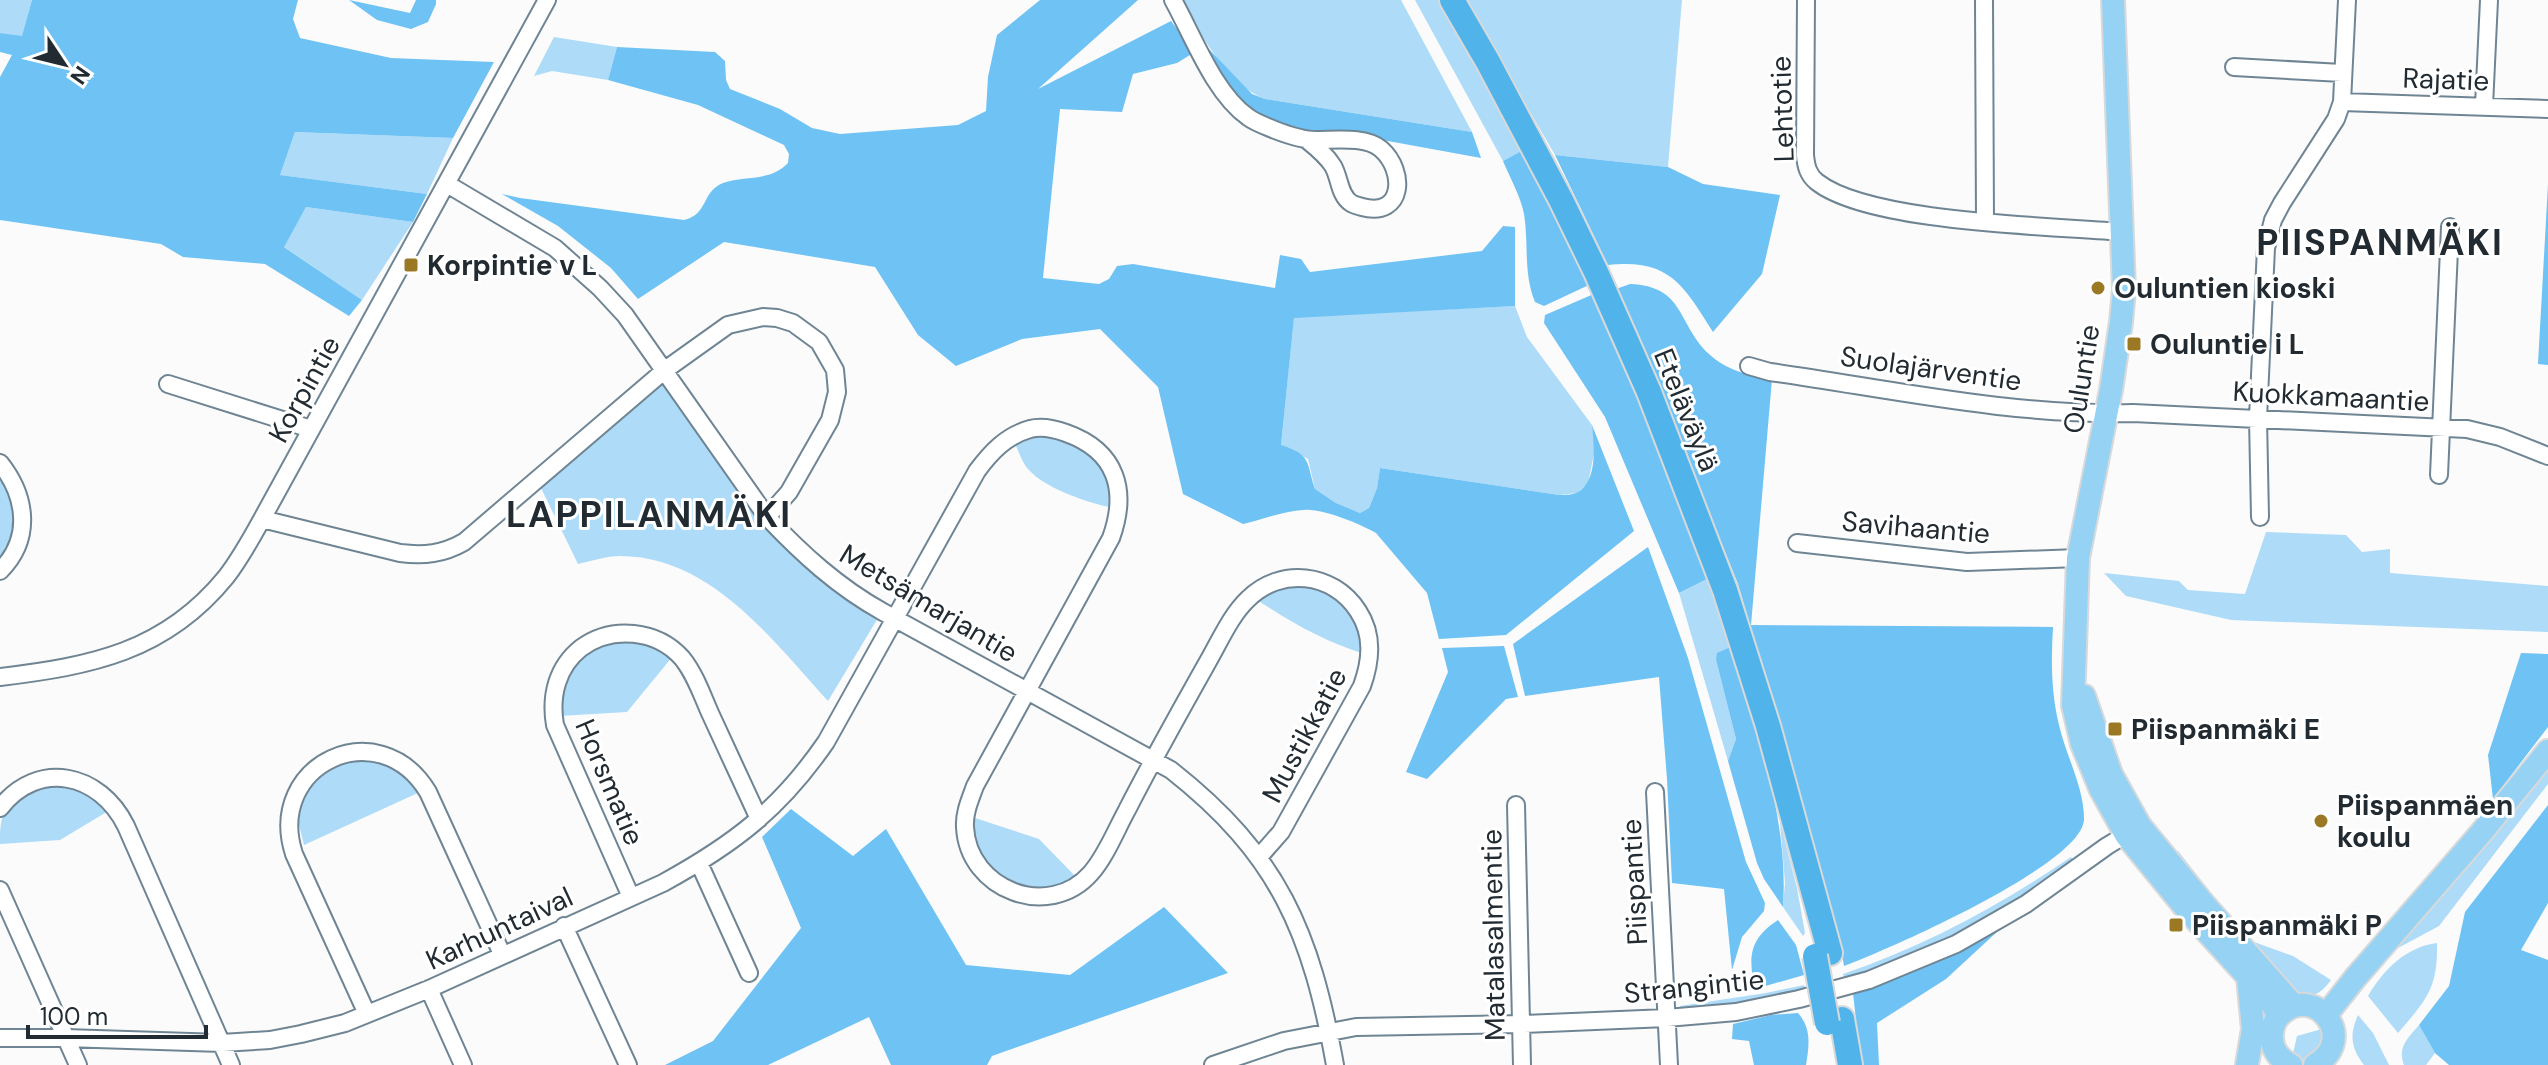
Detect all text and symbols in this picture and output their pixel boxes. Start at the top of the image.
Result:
north arrow [24,24,104,104]
street label: Lehtotie [1762,55,1803,163]
street label: Rajatie [2402,59,2490,100]
text: N [63,60,96,90]
district label: PIISPANMÄKI [2256,219,2504,266]
place label: Korpintie v L [427,247,597,284]
marker: Korpintie v L [402,256,420,274]
place label: Ouluntien kioski [2114,270,2335,307]
marker: Ouluntien kioski [2089,279,2107,297]
street label: Ouluntie [2055,322,2108,436]
place label: Ouluntie i L [2150,326,2304,363]
street label: Korpintie [260,329,349,449]
marker: Ouluntie i L [2125,335,2143,353]
street label: Suolajärventie [1838,337,2024,400]
street label: Eteläväylä [1645,343,1728,477]
street label: Kuokkamaantie [2232,373,2430,420]
district label: LAPPILANMÄKI [506,491,792,538]
street label: Savihaantie [1840,503,1992,552]
street label: Metsämarjantie [833,536,1025,671]
street label: Mustikkatie [1254,662,1355,809]
place label: Piispanmäki E [2131,711,2320,748]
street label: Horsmatie [566,714,653,851]
marker: Piispanmäki E [2106,720,2124,738]
place label: Piispanmäen koulu [2337,787,2513,856]
marker: Piispanmäen koulu [2312,812,2330,830]
street label: Piispantie [1613,818,1656,946]
street label: Matalasalmentie [1473,829,1514,1041]
street label: Karhuntaival [420,878,579,979]
place label: Piispanmäki P [2192,907,2382,944]
marker: Piispanmäki P [2167,916,2185,934]
street label: Strangintie [1622,961,1766,1012]
scale bar [28,989,206,1039]
text: 100 m [40,1001,108,1032]

